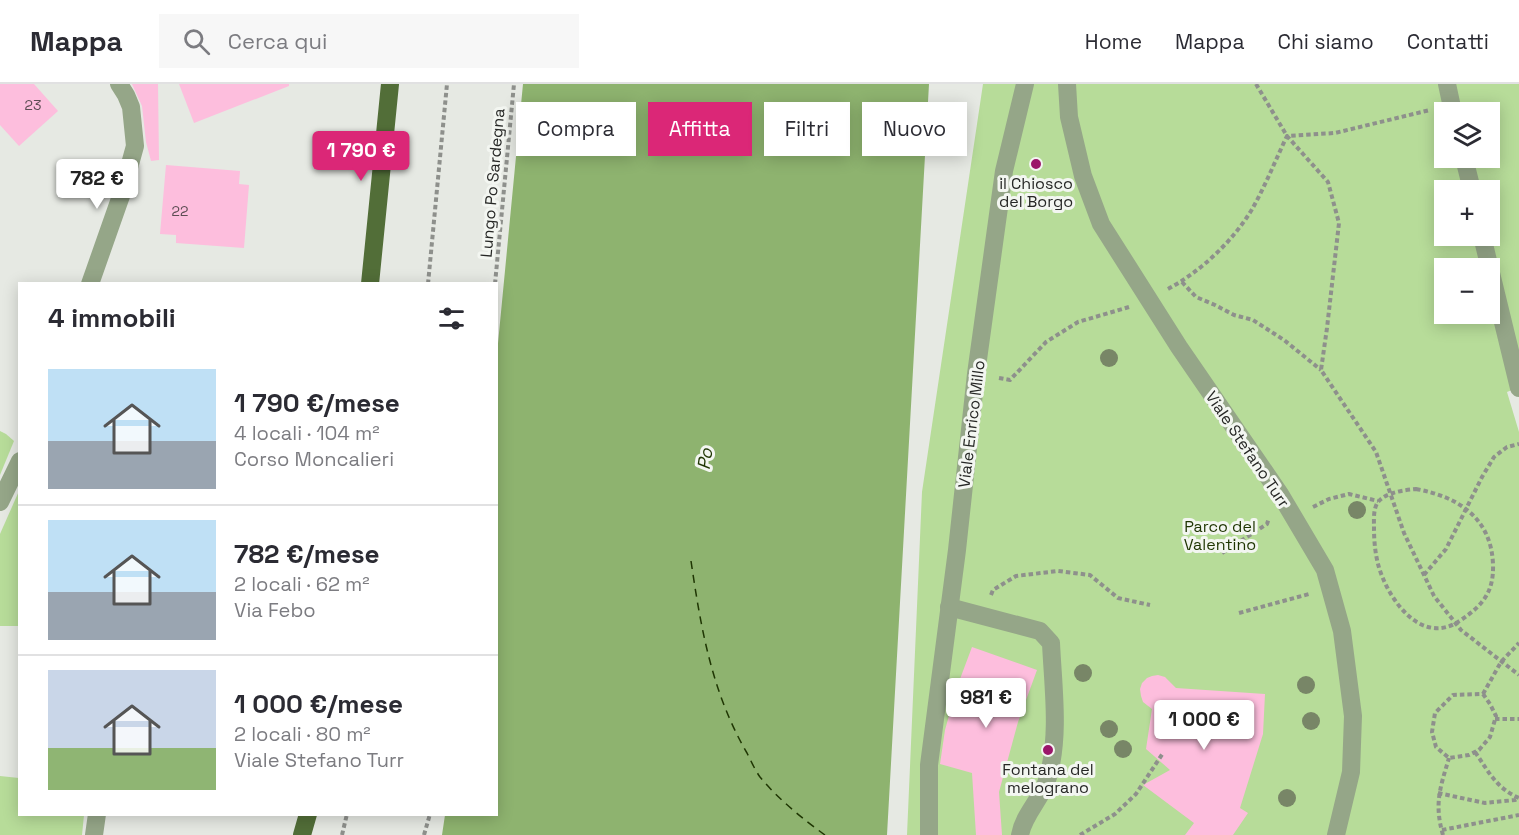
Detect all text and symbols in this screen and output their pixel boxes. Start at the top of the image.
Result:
search box [159,14,579,68]
text: Mappa [30,23,123,59]
icon: search [180,25,213,58]
text: Cerca qui [228,27,327,55]
text: Home [1085,28,1142,55]
text: Mappa [1175,28,1244,55]
text: Chi siamo [1277,28,1374,55]
text: Contatti [1407,28,1489,55]
house number: 23 [25,96,41,114]
chip: Compra [516,102,636,156]
chip: Affitta [648,102,752,156]
chip: Filtri [764,102,850,156]
chip: Nuovo [862,102,967,156]
map controls [1434,102,1500,324]
button: layers [1434,102,1500,168]
street label: Lungo Po Sardegna [476,108,509,259]
pin: 1 790 € [306,131,416,182]
text: 1 790 € [326,137,396,163]
marker: il Chiosco del Borgo [1029,157,1043,171]
pin: 782 € [55,159,139,210]
text: 782 € [70,165,124,191]
place label: il Chiosco del Borgo [999,173,1073,212]
button: + [1434,180,1500,246]
house number: 22 [172,202,188,220]
button: − [1434,258,1500,324]
text: 4 immobili [48,301,176,335]
icon: filters [435,302,468,335]
street label: Viale Enrico Millo [953,359,990,489]
text: 1 790 €/mese [234,386,400,420]
street label: Viale Stefano Turr [1201,387,1294,512]
icon: home [96,393,168,465]
text: 4 locali · 104 m² [234,420,380,446]
text: Corso Moncalieri [234,446,394,472]
water label: Po [692,446,718,471]
park label: Parco del Valentino [1184,516,1256,555]
text: 782 €/mese [234,537,380,571]
icon: home [96,544,168,616]
text: 2 locali · 62 m² [234,571,370,597]
text: Via Febo [234,597,316,623]
pin: 981 € [944,678,1028,729]
text: 981 € [960,684,1012,710]
text: 1 000 €/mese [234,687,403,721]
icon: home [96,694,168,766]
pin: 1 000 € [1149,700,1259,751]
text: 1 000 € [1168,706,1240,732]
text: 2 locali · 80 m² [234,721,371,747]
marker: Fontana del melograno [1041,743,1055,757]
text: Viale Stefano Turr [234,747,404,773]
place label: Fontana del melograno [1002,759,1094,798]

